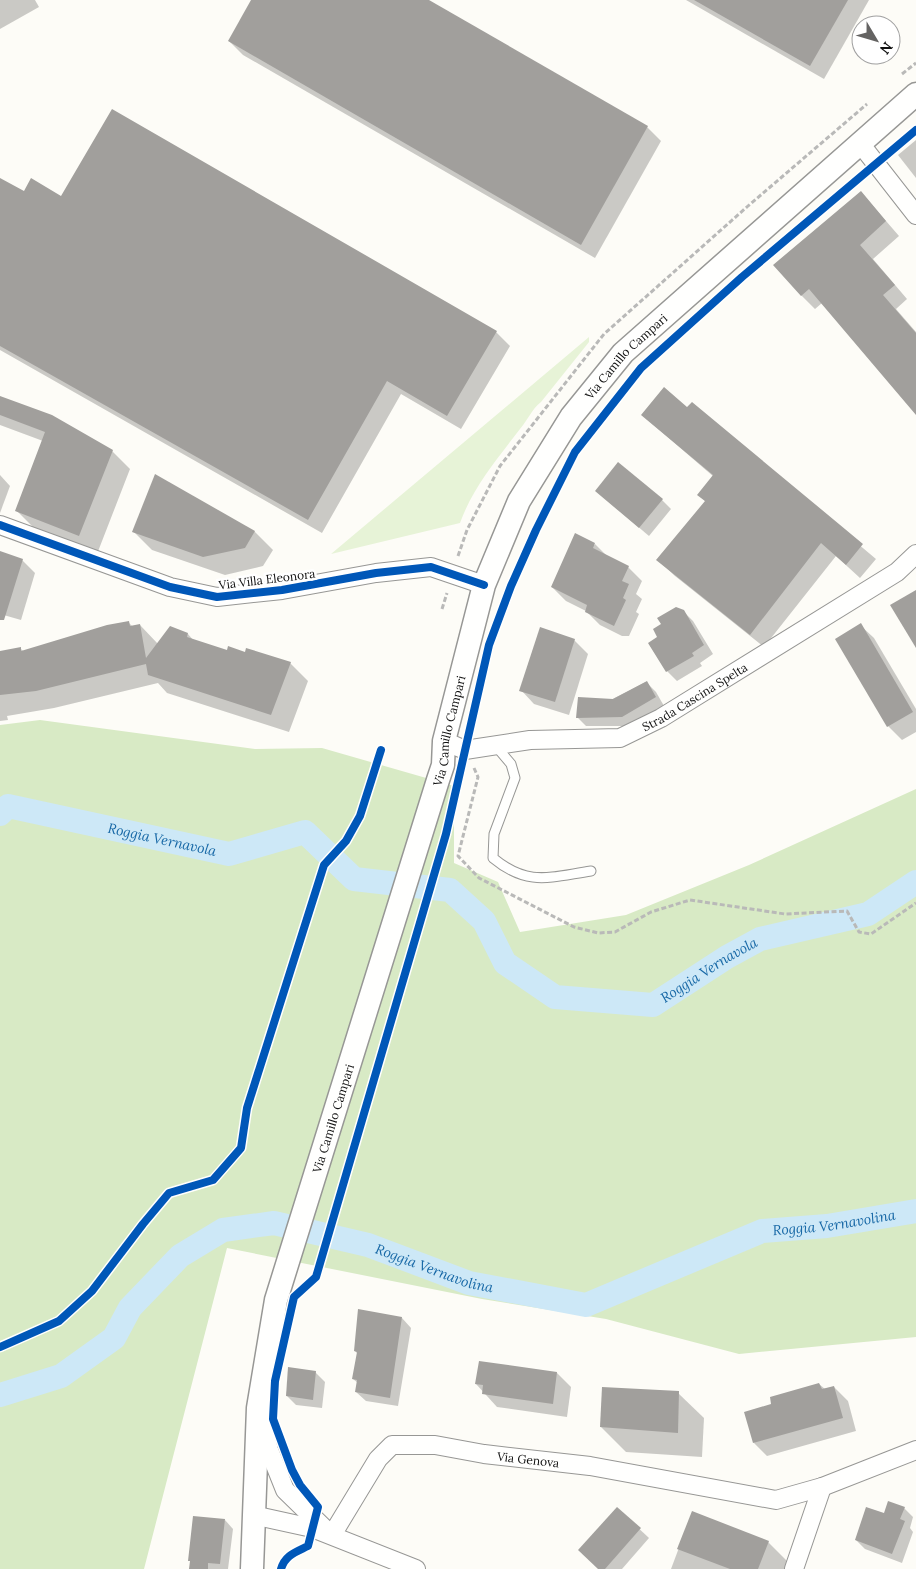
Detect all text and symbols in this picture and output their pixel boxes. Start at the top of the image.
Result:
north arrow [851,15,901,65]
text: N [876,38,897,58]
street label: Via Camillo Campari [581,310,670,403]
street label: Via Villa Eleonora [217,566,316,592]
street label: Strada Cascina Spelta [639,659,750,734]
street label: Via Camillo Campari [429,674,468,789]
water label: Roggia Vernavola [106,819,218,860]
water label: Roggia Vernavola [657,933,761,1007]
street label: Via Camillo Campari [308,1062,357,1175]
water label: Roggia Vernavolina [772,1206,897,1239]
water label: Roggia Vernavolina [373,1240,495,1296]
street label: Via Genova [495,1448,560,1470]

